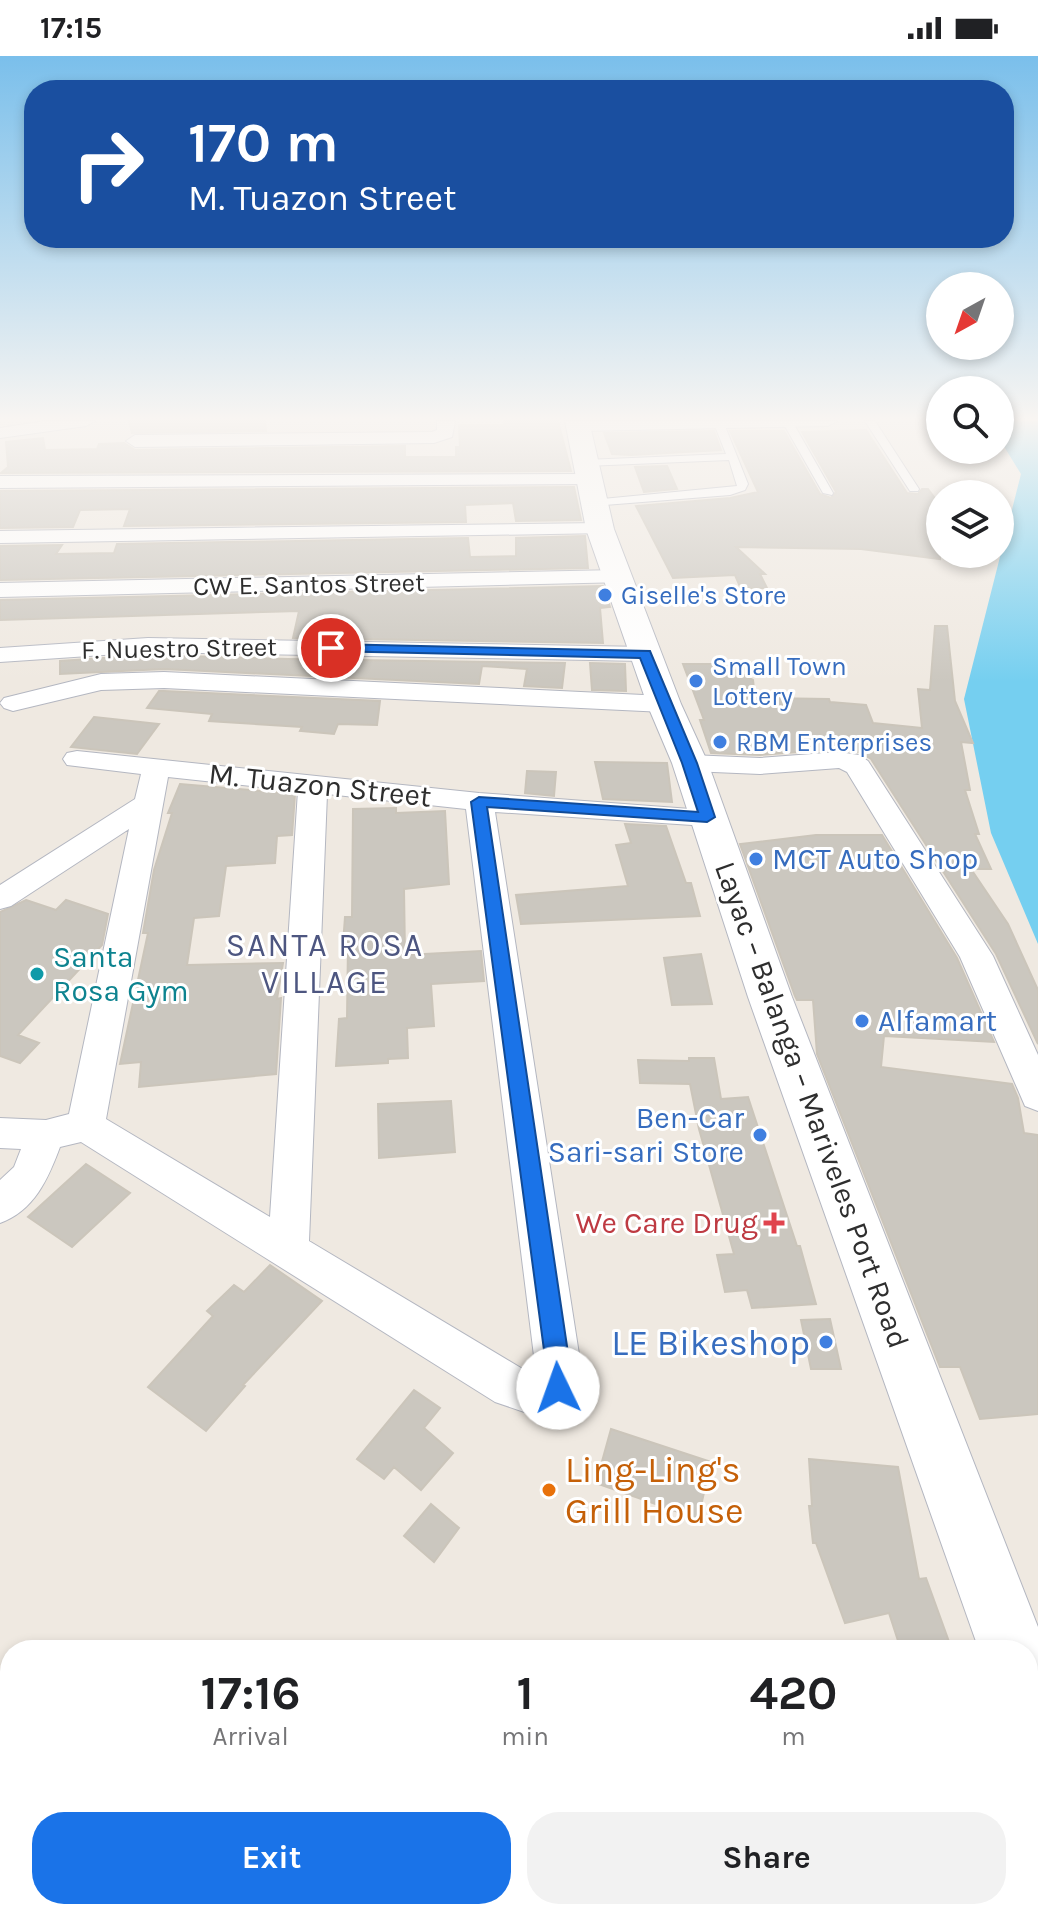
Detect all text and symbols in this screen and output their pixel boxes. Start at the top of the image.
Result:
text: 17:15 [40,10,102,46]
text: 170 m [188,110,339,175]
icon: right [56,112,160,216]
text: M. Tuazon Street [188,177,456,219]
north arrow [926,272,1014,360]
map controls [926,272,1014,568]
button: search [926,376,1014,464]
button: layers [926,480,1014,568]
street label: CW E. Santos Street [193,567,425,602]
place label: Giselle's Store [621,580,786,611]
marker: Giselle's Store [596,586,614,604]
pin [297,614,365,682]
icon: arrive [309,626,353,670]
street label: F. Nuestro Street [81,631,277,666]
place label: Small Town Lottery [712,651,847,712]
marker: Small Town Lottery [687,672,705,690]
place label: RBM Enterprises [736,727,932,758]
marker: RBM Enterprises [711,733,729,751]
street label: M. Tuazon Street [207,755,433,815]
place label: MCT Auto Shop [772,841,978,877]
marker: MCT Auto Shop [747,850,765,868]
street label: Layac – Balanga – Mariveles Port Road [707,857,917,1353]
district label: SANTA ROSA VILLAGE [226,927,424,1001]
place label: Santa Rosa Gym [53,939,189,1009]
marker: Santa Rosa Gym [28,965,46,983]
place label: Alfamart [878,1003,997,1039]
marker: Alfamart [853,1012,871,1030]
place label: Ben-Car Sari-sari Store [548,1100,744,1170]
marker: Ben-Car Sari-sari Store [751,1126,769,1144]
place label: We Care Drug [576,1205,758,1241]
marker: We Care Drug [765,1214,783,1232]
place label: LE Bikeshop [611,1322,810,1364]
marker: LE Bikeshop [817,1333,835,1351]
position arrow [516,1346,600,1430]
place label: Ling-Ling's Grill House [565,1449,744,1532]
marker: Ling-Ling's Grill House [540,1481,558,1499]
text: 17:16 [201,1665,301,1721]
text: 1 [517,1665,534,1721]
text: 420 [750,1665,837,1721]
text: Arrival [213,1721,289,1752]
text: min [501,1721,549,1752]
text: m [781,1721,806,1752]
button: Exit [32,1812,511,1904]
button: Share [527,1812,1006,1904]

